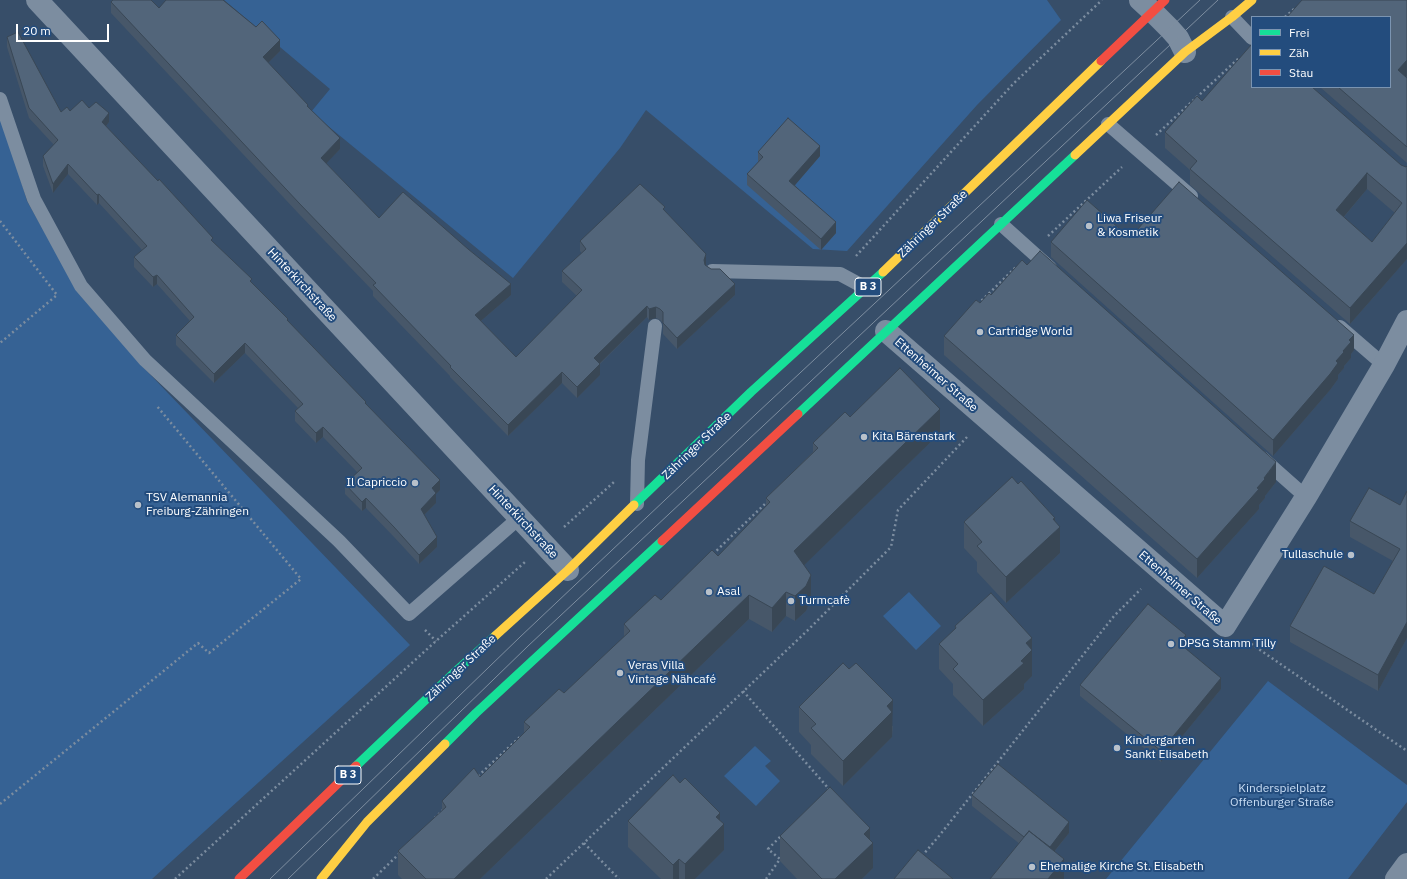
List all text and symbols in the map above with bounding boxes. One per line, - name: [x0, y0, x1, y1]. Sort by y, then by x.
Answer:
- scale bar: [18, 16, 111, 42]
- legend: [1251, 16, 1391, 88]
- text: 20 m: [23, 23, 51, 38]
- text: Frei: [1289, 25, 1309, 40]
- text: Zäh: [1289, 45, 1309, 60]
- text: Stau: [1289, 65, 1313, 80]
- street label: Zähringer Straße: [895, 187, 971, 261]
- place label: Liwa Friseur & Kosmetik: [1097, 212, 1162, 240]
- marker: Liwa Friseur & Kosmetik: [1084, 221, 1094, 231]
- street label: Hinterkirchstraße: [264, 245, 340, 325]
- road number: B 3: [855, 278, 881, 296]
- place label: Cartridge World: [988, 325, 1072, 339]
- marker: Cartridge World: [975, 327, 985, 337]
- street label: Ettenheimer Straße: [891, 335, 981, 415]
- street label: Zähringer Straße: [659, 409, 735, 483]
- place label: Kita Bärenstark: [872, 430, 955, 444]
- marker: Kita Bärenstark: [859, 432, 869, 442]
- place label: Il Capriccio: [346, 476, 407, 490]
- marker: Il Capriccio: [410, 478, 420, 488]
- street label: Hinterkirchstraße: [485, 482, 561, 562]
- place label: TSV Alemannia Freiburg-Zähringen: [146, 491, 249, 519]
- marker: TSV Alemannia Freiburg-Zähringen: [133, 500, 143, 510]
- street label: Ettenheimer Straße: [1135, 548, 1225, 628]
- place label: Tullaschule: [1282, 548, 1343, 562]
- marker: Tullaschule: [1346, 550, 1356, 560]
- place label: Asal: [717, 585, 740, 599]
- marker: Asal: [704, 587, 714, 597]
- place label: Turmcafè: [799, 594, 850, 608]
- marker: Turmcafè: [786, 596, 796, 606]
- street label: Zähringer Straße: [423, 632, 499, 704]
- place label: DPSG Stamm Tilly: [1179, 637, 1276, 651]
- marker: DPSG Stamm Tilly: [1166, 639, 1176, 649]
- place label: Veras Villa Vintage Nähcafé: [628, 659, 716, 687]
- marker: Veras Villa Vintage Nähcafé: [615, 668, 625, 678]
- place label: Kindergarten Sankt Elisabeth: [1125, 734, 1209, 762]
- marker: Kindergarten Sankt Elisabeth: [1112, 743, 1122, 753]
- road number: B 3: [335, 766, 361, 784]
- park label: Kinderspielplatz Offenburger Straße: [1230, 782, 1334, 810]
- place label: Ehemalige Kirche St. Elisabeth: [1040, 860, 1204, 874]
- marker: Ehemalige Kirche St. Elisabeth: [1027, 862, 1037, 872]

